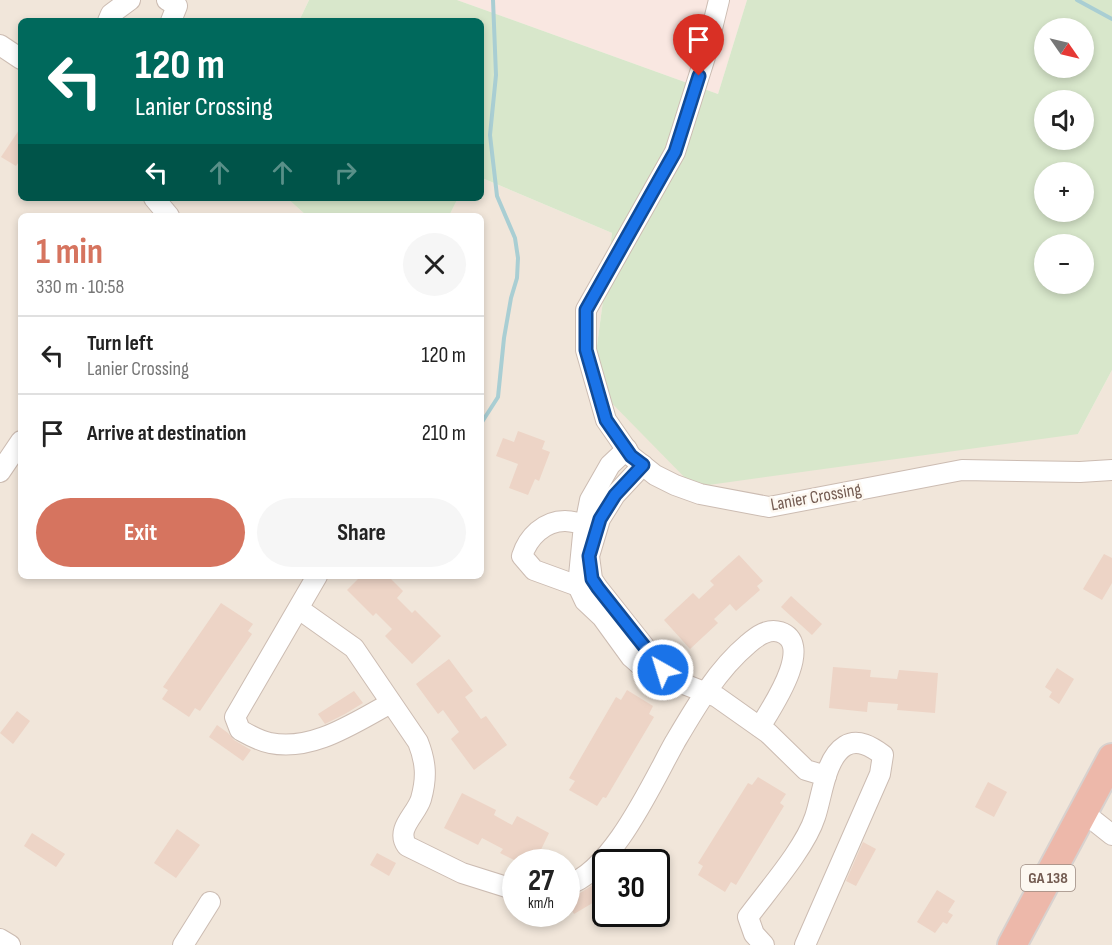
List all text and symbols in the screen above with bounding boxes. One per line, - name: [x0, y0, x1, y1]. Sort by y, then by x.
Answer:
- pin: [673, 14, 724, 76]
- north arrow: [1034, 18, 1094, 78]
- map controls: [1034, 18, 1094, 294]
- icon: arrive: [682, 23, 715, 56]
- text: 120 m: [135, 40, 225, 91]
- icon: left: [36, 42, 114, 120]
- button: sound: [1034, 90, 1094, 150]
- text: Lanier Crossing: [135, 91, 273, 123]
- icon: left: [140, 156, 173, 189]
- icon: ahead: [203, 156, 236, 189]
- icon: ahead: [266, 156, 299, 189]
- icon: right: [329, 156, 362, 189]
- button: +: [1034, 162, 1094, 222]
- text: 1 min: [36, 231, 103, 274]
- button: close: [403, 233, 466, 296]
- button: −: [1034, 234, 1094, 294]
- text: 330 m · 10:58: [36, 275, 124, 299]
- text: Turn left: [87, 330, 153, 357]
- icon: left: [36, 339, 69, 372]
- text: 120 m: [422, 342, 466, 369]
- text: Lanier Crossing: [87, 357, 189, 381]
- icon: arrive: [36, 417, 69, 450]
- text: Arrive at destination: [87, 420, 246, 447]
- text: 210 m: [422, 420, 466, 447]
- street label: Lanier Crossing: [769, 479, 863, 515]
- button: Exit: [36, 498, 245, 567]
- button: Share: [257, 498, 466, 567]
- position arrow: [631, 638, 695, 702]
- speed limit sign: 30: [592, 849, 670, 927]
- text: 27: [528, 863, 554, 899]
- road number: GA 138: [1021, 865, 1075, 891]
- text: km/h: [528, 894, 554, 913]

